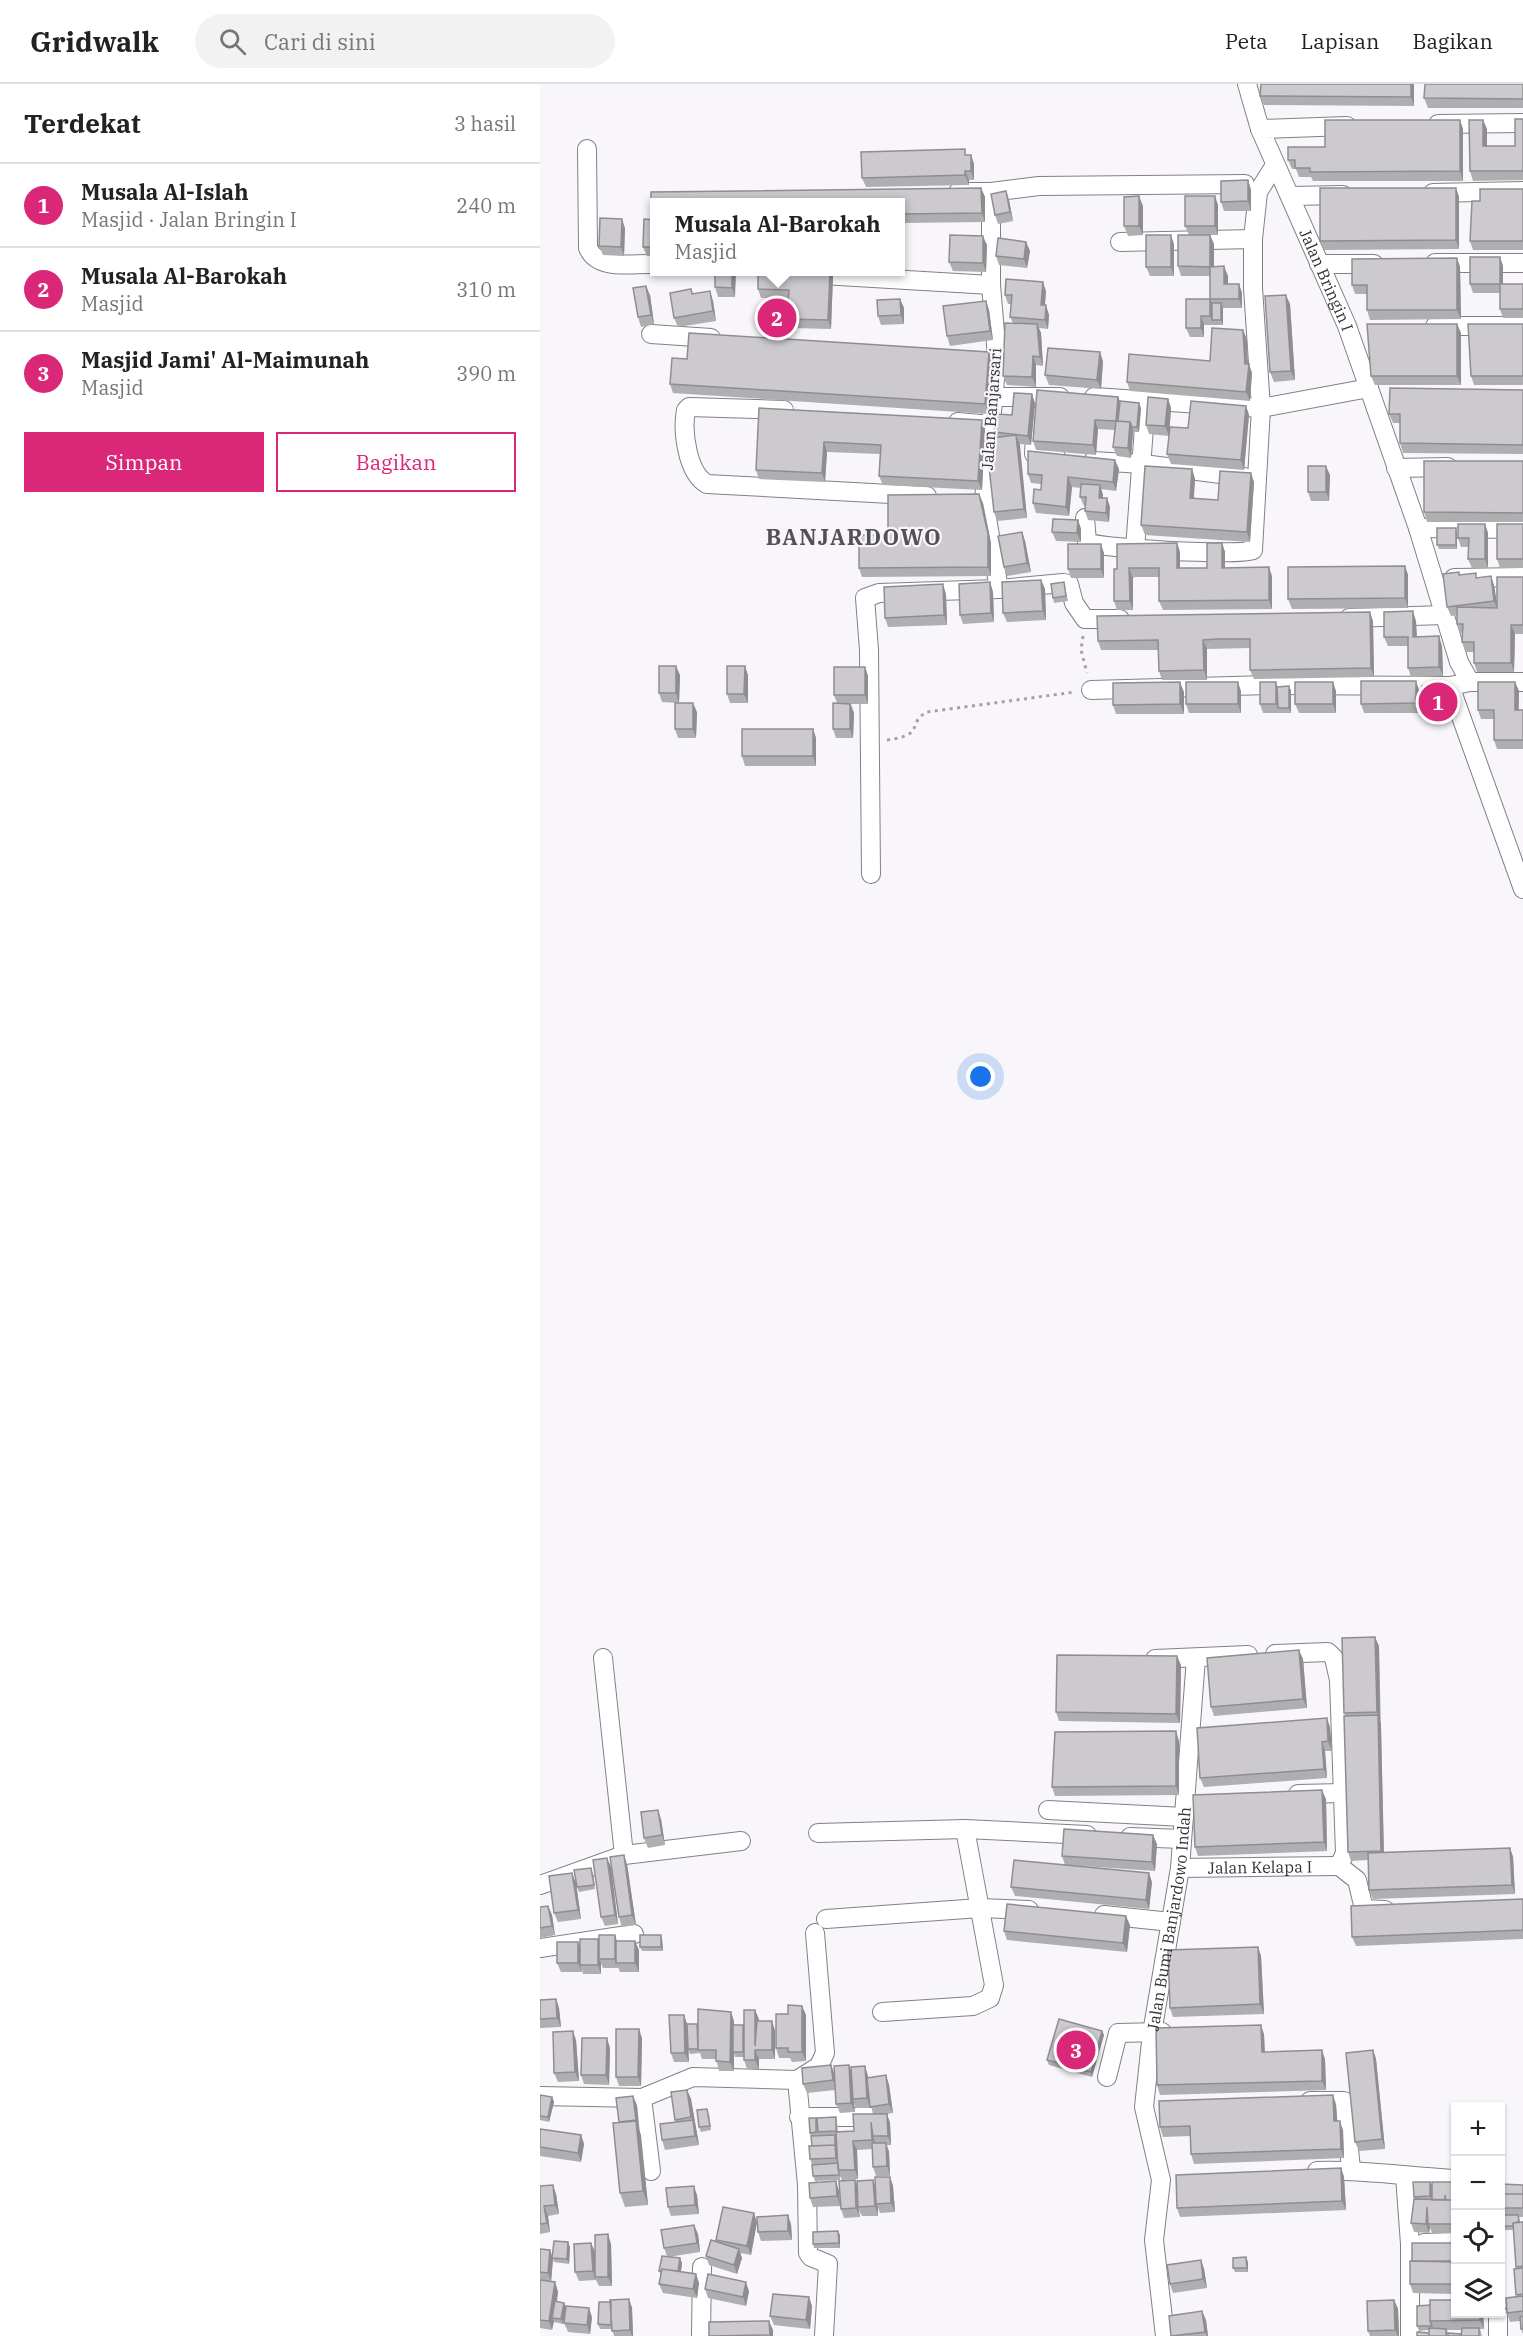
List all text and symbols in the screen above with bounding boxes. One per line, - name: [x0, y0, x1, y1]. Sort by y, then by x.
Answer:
- search box: [195, 14, 615, 68]
- text: Gridwalk: [30, 23, 159, 60]
- icon: search: [216, 25, 249, 58]
- text: Cari di sini: [264, 27, 376, 56]
- text: Peta: [1225, 27, 1268, 55]
- text: Lapisan: [1301, 27, 1379, 55]
- text: Bagikan: [1412, 27, 1493, 55]
- text: Terdekat: [24, 106, 141, 140]
- text: 3 hasil: [454, 110, 516, 137]
- text: Musala Al-Islah: [81, 177, 249, 206]
- text: 1: [38, 192, 50, 219]
- text: 240 m: [456, 192, 516, 219]
- popup: [650, 198, 905, 276]
- text: Masjid · Jalan Bringin I: [81, 206, 297, 233]
- text: Musala Al-Barokah: [674, 209, 881, 238]
- street label: Jalan Bringin I: [1295, 226, 1358, 334]
- text: Masjid: [674, 238, 737, 265]
- text: Musala Al-Barokah: [81, 261, 287, 290]
- text: 2: [38, 276, 50, 303]
- text: 310 m: [456, 276, 516, 303]
- text: Masjid: [81, 290, 144, 317]
- pin: 2: [758, 296, 796, 340]
- text: Masjid Jami' Al-Maimunah: [81, 345, 369, 374]
- street label: Jalan Banjarsari: [977, 347, 1005, 471]
- text: 3: [38, 360, 50, 387]
- text: 390 m: [456, 360, 516, 387]
- text: Masjid: [81, 374, 144, 401]
- button: Simpan: [24, 432, 264, 492]
- button: Bagikan: [276, 432, 516, 492]
- district label: BANJARDOWO: [766, 522, 942, 551]
- pin: 1: [1418, 680, 1458, 724]
- your location: [966, 1062, 995, 1091]
- street label: Jalan Bumi Banjardowo Indah: [1143, 1806, 1195, 2032]
- street label: Jalan Kelapa I: [1208, 1856, 1312, 1878]
- pin: 3: [1056, 2028, 1096, 2072]
- map controls: [1451, 2102, 1505, 2318]
- button: +: [1451, 2102, 1505, 2156]
- button: −: [1451, 2156, 1505, 2210]
- button: locate: [1451, 2210, 1505, 2264]
- button: layers: [1451, 2264, 1505, 2318]

